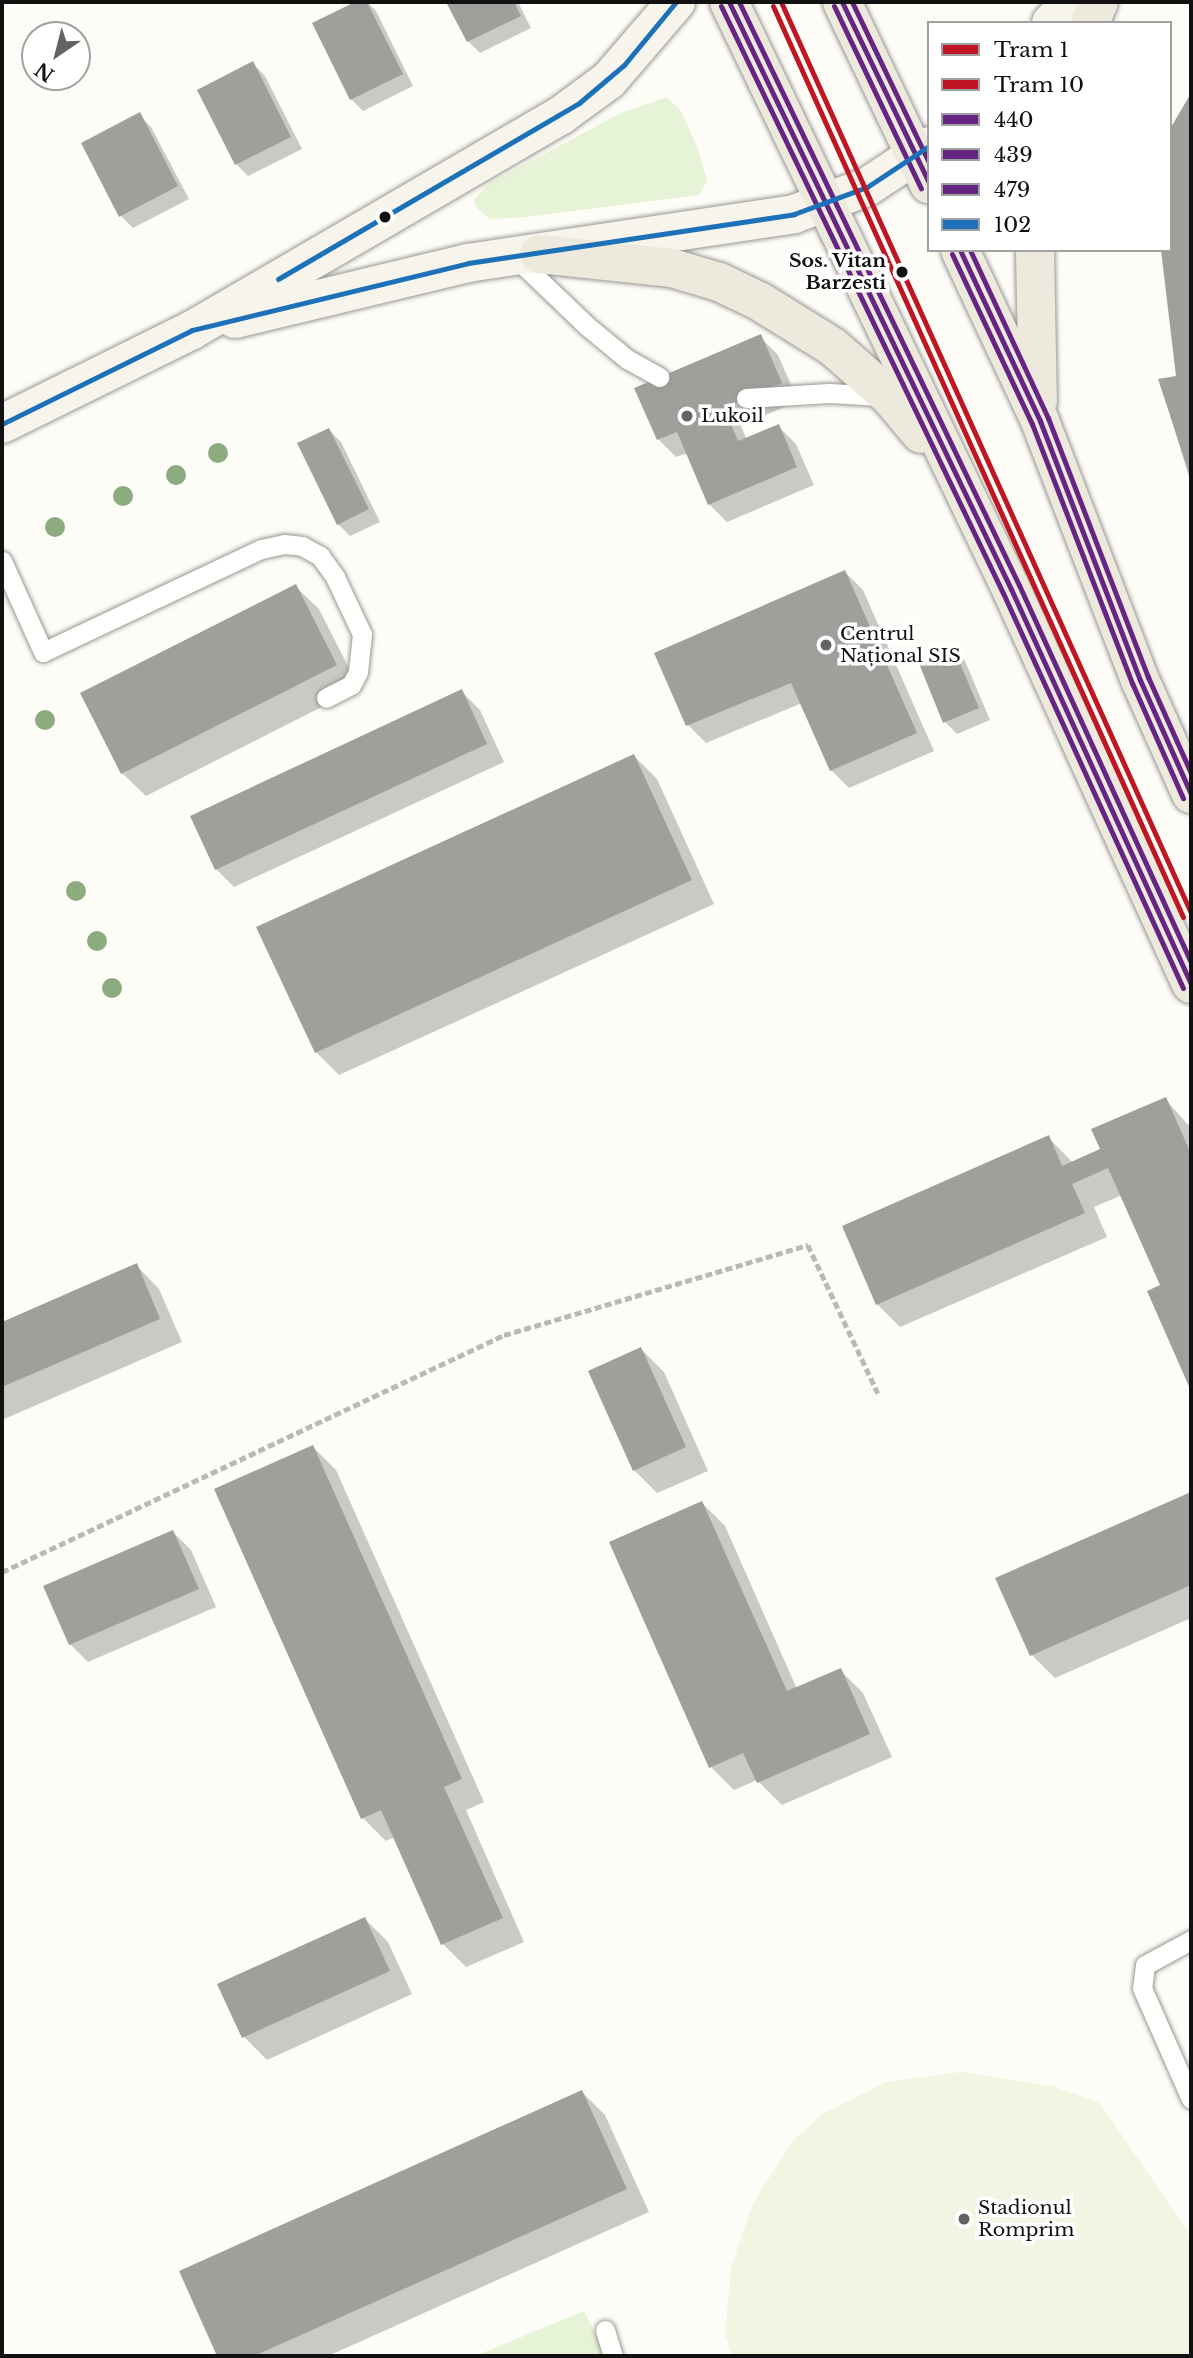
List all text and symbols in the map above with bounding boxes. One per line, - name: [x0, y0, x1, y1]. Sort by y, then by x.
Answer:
- north arrow: [21, 21, 91, 91]
- legend: [927, 21, 1172, 252]
- text: Tram 1: [994, 37, 1069, 63]
- text: N: [31, 57, 59, 87]
- text: Tram 10: [994, 72, 1084, 98]
- text: 440: [994, 107, 1034, 133]
- text: 439: [994, 142, 1033, 168]
- text: 479: [994, 177, 1030, 203]
- unlabelled marker: [378, 210, 392, 224]
- text: 102: [994, 212, 1031, 238]
- place label: Sos. Vitan Barzesti: [788, 250, 886, 294]
- marker: Sos. Vitan Barzesti: [892, 262, 912, 282]
- place label: Lukoil: [701, 405, 764, 427]
- marker: Lukoil: [679, 408, 695, 424]
- place label: Centrul Național SIS: [840, 623, 961, 667]
- marker: Centrul Național SIS: [818, 637, 834, 653]
- place label: Stadionul Romprim: [978, 2197, 1074, 2241]
- marker: Stadionul Romprim: [956, 2211, 972, 2227]

